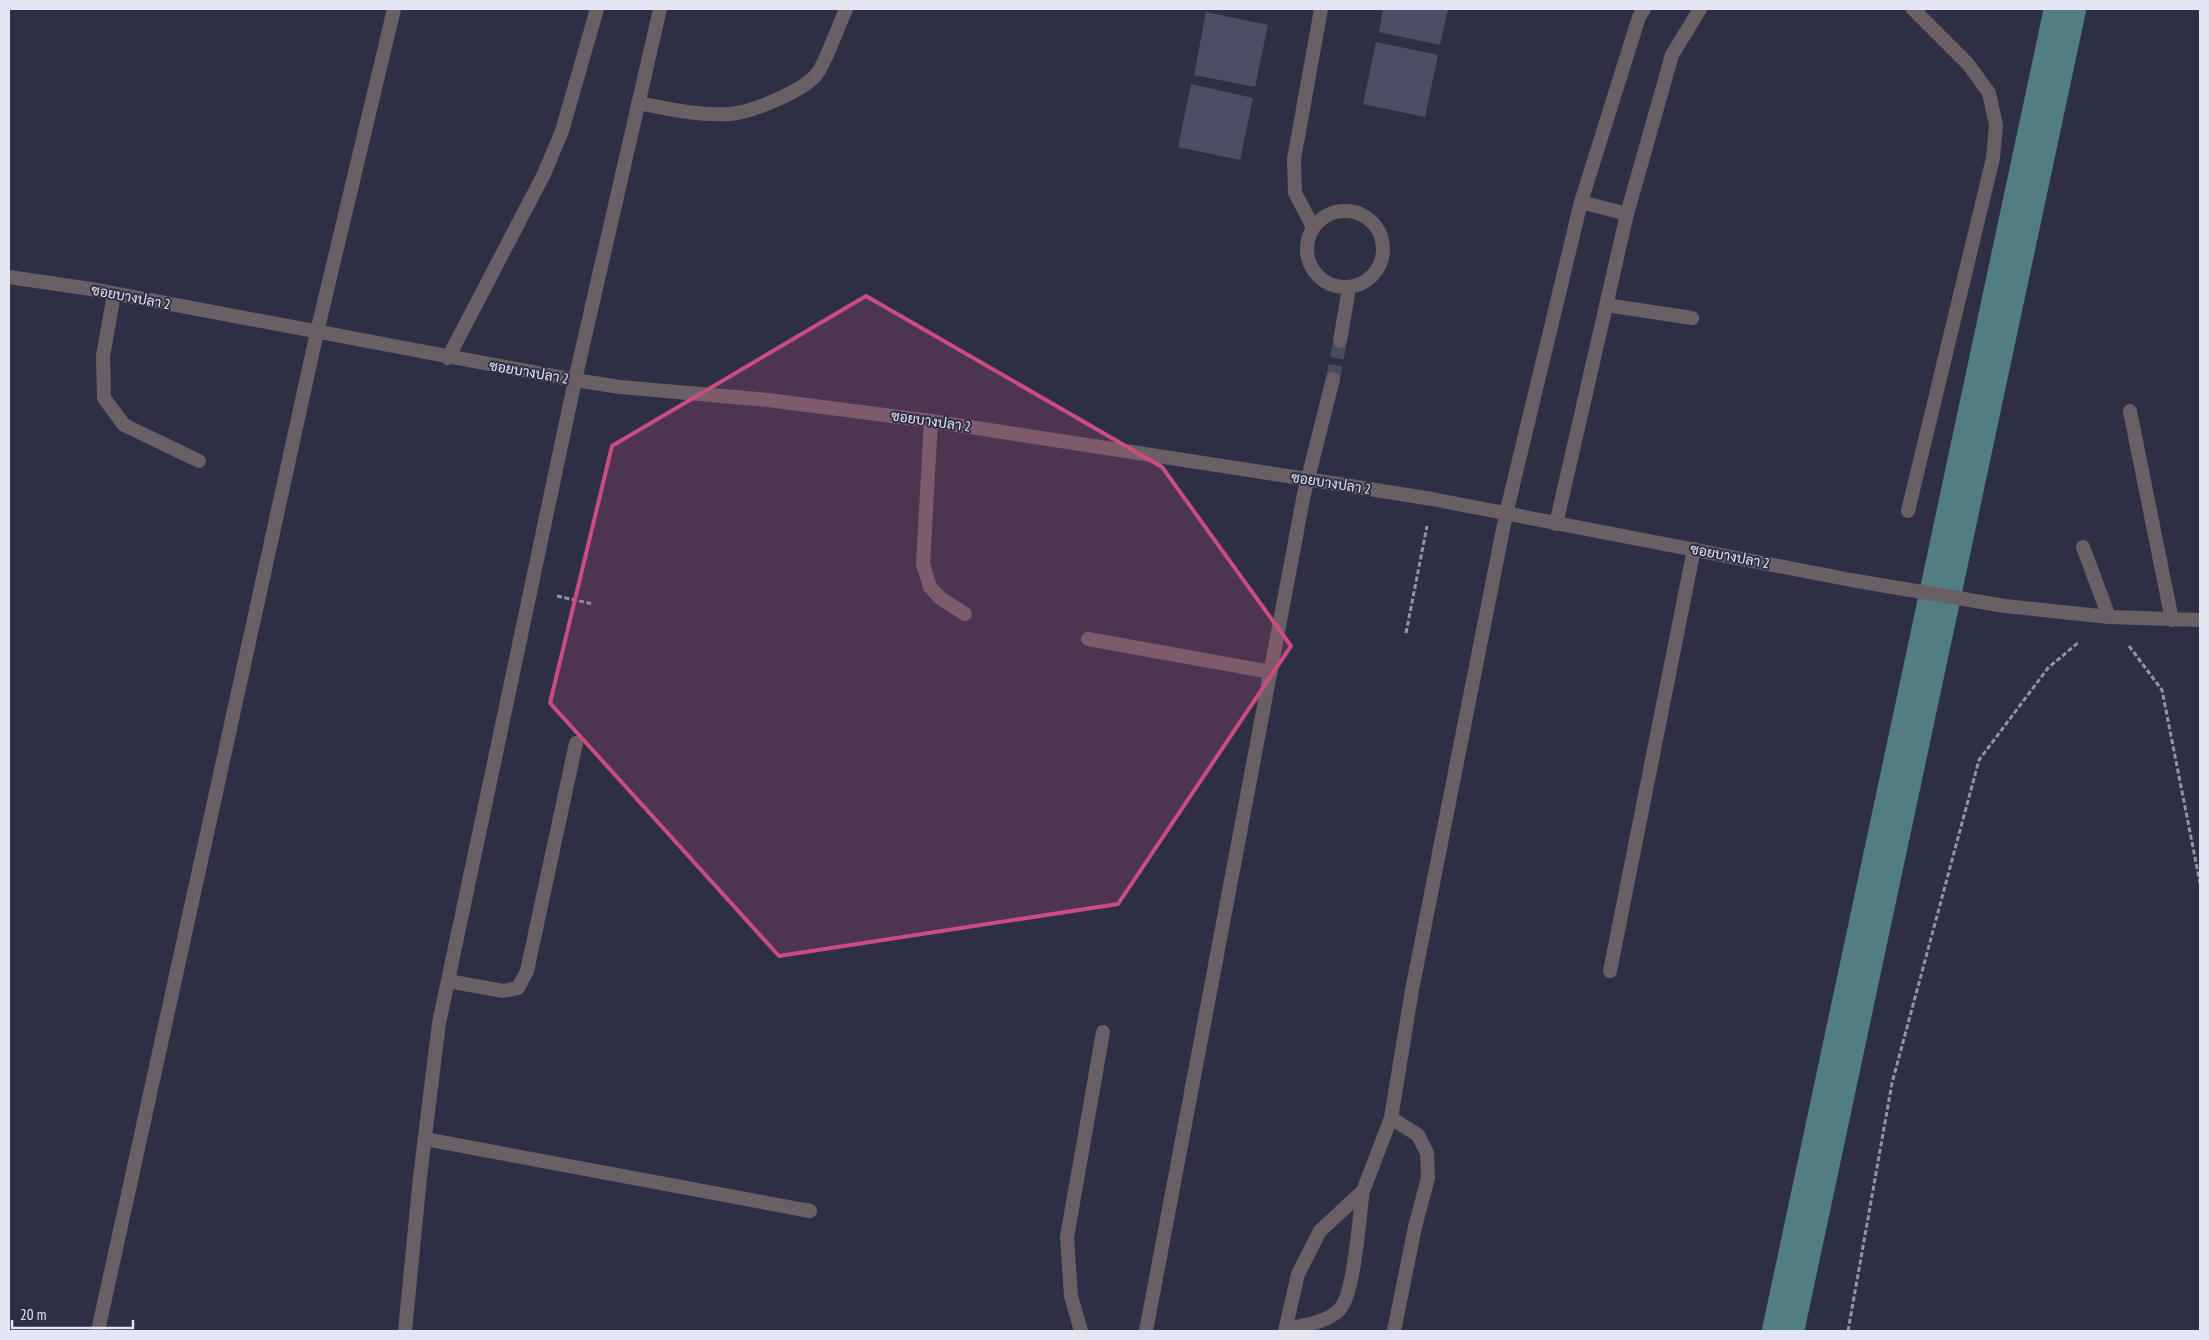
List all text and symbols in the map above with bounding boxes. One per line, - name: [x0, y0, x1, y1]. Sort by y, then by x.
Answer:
- street label: ซอยบางปลา 2: [90, 280, 172, 314]
- street label: ซอยบางปลา 2: [488, 356, 570, 388]
- street label: ซอยบางปลา 2: [890, 406, 972, 436]
- street label: ซอยบางปลา 2: [1290, 468, 1372, 498]
- street label: ซอยบางปลา 2: [1689, 539, 1771, 573]
- scale bar: [12, 1298, 134, 1330]
- text: 20 m: [20, 1305, 46, 1324]

